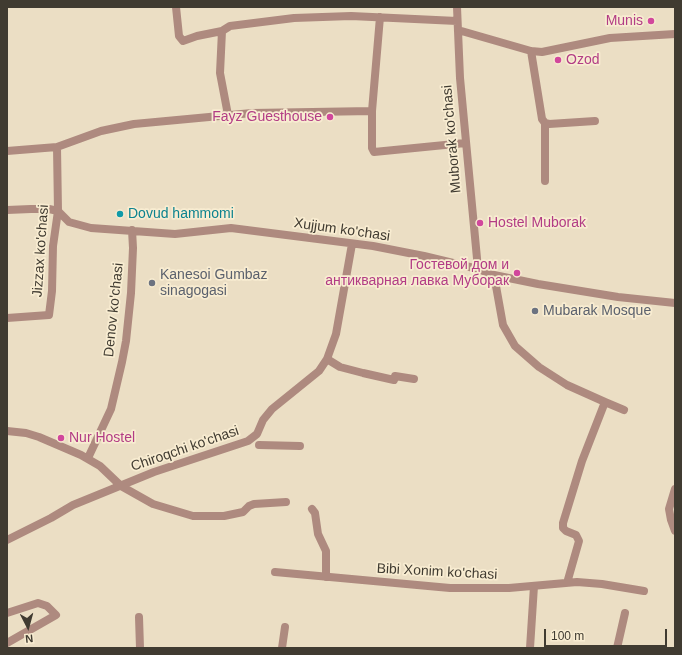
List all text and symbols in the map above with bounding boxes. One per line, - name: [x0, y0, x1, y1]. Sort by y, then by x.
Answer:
- place label: Munis: [606, 13, 643, 29]
- marker: Munis: [646, 16, 656, 26]
- place label: Ozod: [566, 52, 599, 68]
- marker: Ozod: [553, 55, 563, 65]
- street label: Muborak ko'chasi: [439, 84, 465, 194]
- place label: Fayz Guesthouse: [212, 109, 322, 125]
- marker: Fayz Guesthouse: [325, 112, 335, 122]
- street label: Jizzax ko'chasi: [29, 204, 53, 298]
- place label: Dovud hammomi: [128, 206, 234, 222]
- marker: Dovud hammomi: [115, 209, 125, 219]
- street label: Xujjum ko'chasi: [293, 215, 391, 245]
- place label: Hostel Muborak: [488, 215, 586, 231]
- marker: Hostel Muborak: [475, 218, 485, 228]
- place label: Гостевой дом и антикварная лавка Муборак: [325, 257, 509, 290]
- street label: Denov ko'chasi: [101, 262, 127, 358]
- place label: Kanesoi Gumbaz sinagogasi: [160, 267, 267, 300]
- marker: Гостевой дом и антикварная лавка Муборак: [512, 268, 522, 278]
- marker: Kanesoi Gumbaz sinagogasi: [147, 278, 157, 288]
- place label: Mubarak Mosque: [543, 303, 651, 319]
- marker: Mubarak Mosque: [530, 306, 540, 316]
- street label: Chiroqchi ko'chasi: [129, 423, 241, 475]
- place label: Nur Hostel: [69, 430, 135, 446]
- marker: Nur Hostel: [56, 433, 66, 443]
- street label: Bibi Xonim ko'chasi: [376, 560, 498, 584]
- north arrow: [8, 607, 48, 647]
- scale bar: [546, 621, 669, 647]
- text: 100 m: [551, 629, 584, 643]
- text: N: [25, 633, 34, 645]

